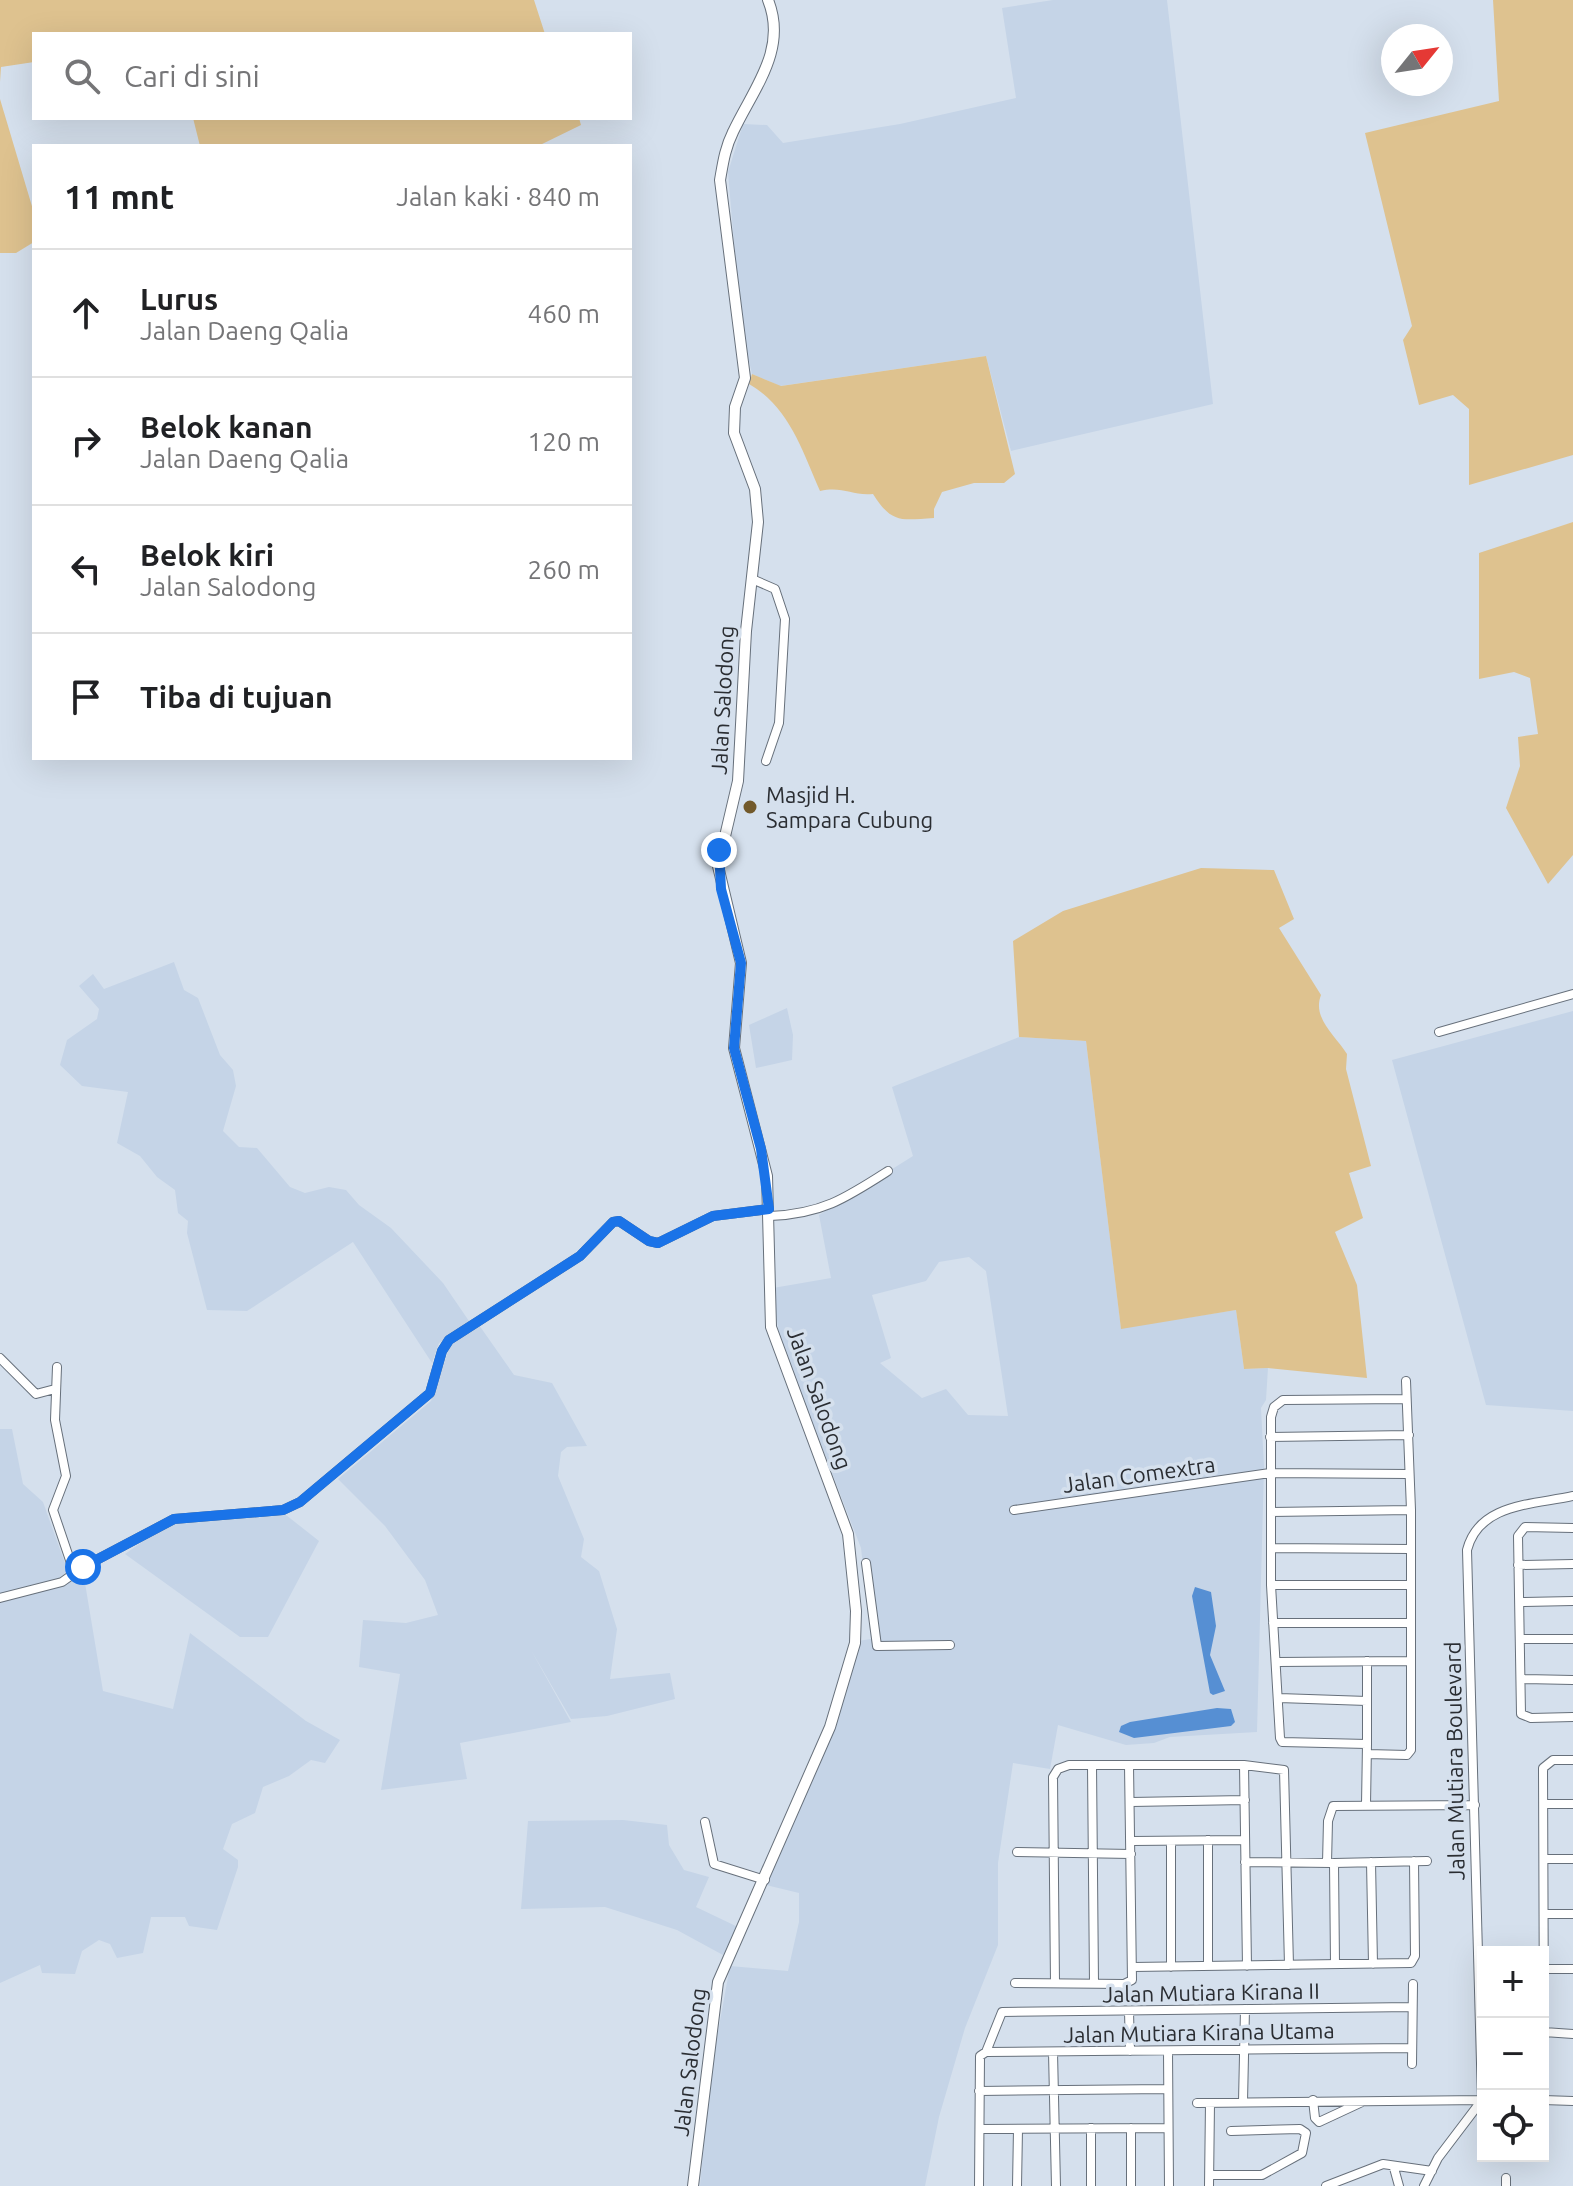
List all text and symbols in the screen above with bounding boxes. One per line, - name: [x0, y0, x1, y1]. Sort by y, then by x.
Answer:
- north arrow: [1381, 24, 1453, 96]
- search box: [32, 32, 632, 120]
- icon: search: [60, 54, 104, 98]
- text: Cari di sini: [124, 59, 260, 93]
- text: 11 mnt: [64, 177, 174, 215]
- text: Jalan kaki · 840 m: [396, 182, 600, 211]
- text: Lurus: [140, 282, 218, 316]
- icon: ahead: [64, 291, 108, 335]
- text: 460 m: [528, 299, 600, 328]
- text: Jalan Daeng Qalia: [140, 316, 349, 345]
- text: Belok kanan: [140, 410, 313, 444]
- icon: right: [64, 419, 108, 463]
- text: 120 m: [528, 427, 600, 456]
- text: Jalan Daeng Qalia: [140, 444, 349, 473]
- text: Belok kiri: [140, 538, 274, 572]
- icon: left: [64, 547, 108, 591]
- text: 260 m: [528, 555, 600, 584]
- text: Jalan Salodong: [140, 572, 316, 601]
- street label: Jalan Salodong: [706, 625, 738, 775]
- icon: arrive: [64, 675, 108, 719]
- text: Tiba di tujuan: [140, 680, 333, 714]
- place label: Masjid H. Sampara Cubung: [766, 782, 933, 832]
- marker: Masjid H. Sampara Cubung: [741, 798, 759, 816]
- route end: [701, 832, 737, 868]
- street label: Jalan Salodong: [783, 1324, 857, 1472]
- street label: Jalan Comextra: [1061, 1451, 1217, 1497]
- route start: [65, 1549, 101, 1585]
- street label: Jalan Mutiara Boulevard: [1439, 1641, 1469, 1881]
- map controls: [1477, 1946, 1549, 2162]
- button: +: [1477, 1946, 1549, 2018]
- street label: Jalan Mutiara Kirana II: [1102, 1978, 1320, 2006]
- street label: Jalan Salodong: [667, 1986, 711, 2138]
- street label: Jalan Mutiara Kirana Utama: [1063, 2017, 1335, 2047]
- button: −: [1477, 2018, 1549, 2090]
- button: locate: [1477, 2090, 1549, 2162]

